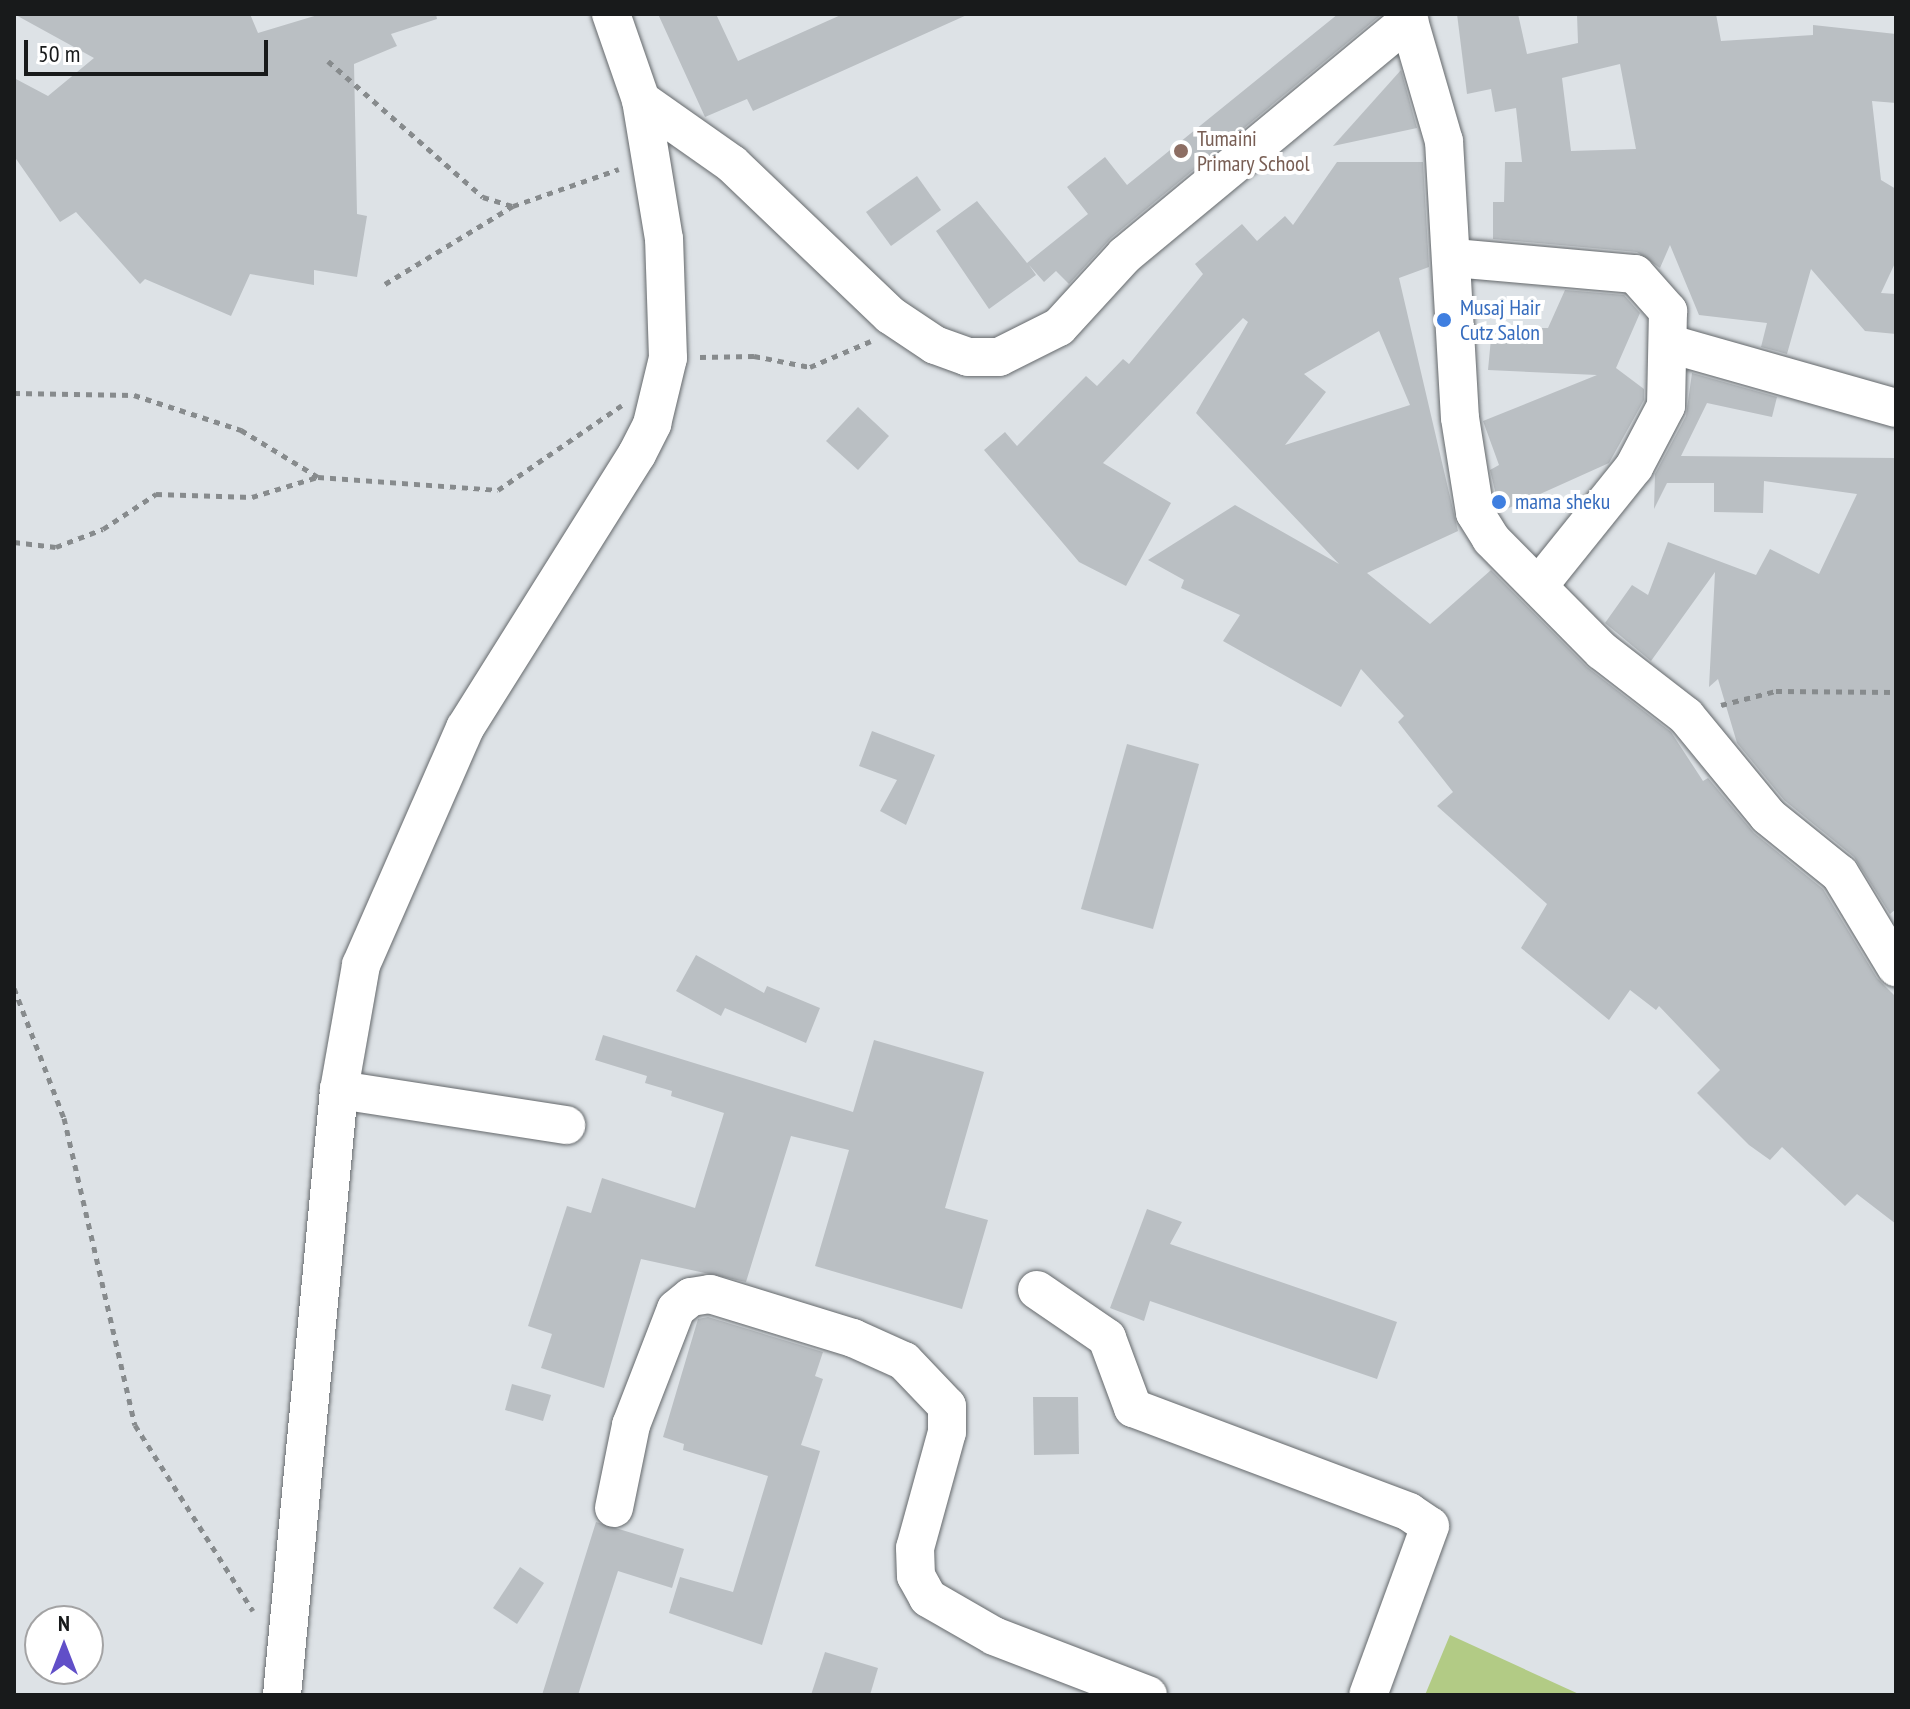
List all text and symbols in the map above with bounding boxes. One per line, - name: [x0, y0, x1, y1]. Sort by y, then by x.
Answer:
- scale bar: [28, 24, 272, 74]
- text: 50 m: [38, 38, 80, 69]
- place label: Tumaini Primary School: [1197, 125, 1310, 176]
- marker: Tumaini Primary School: [1172, 142, 1190, 160]
- place label: Musaj Hair Cutz Salon: [1460, 294, 1541, 346]
- marker: Musaj Hair Cutz Salon: [1435, 311, 1453, 329]
- place label: mama sheku: [1515, 489, 1610, 515]
- marker: mama sheku: [1490, 493, 1508, 511]
- north arrow: [24, 1605, 104, 1685]
- text: N: [58, 1609, 70, 1637]

